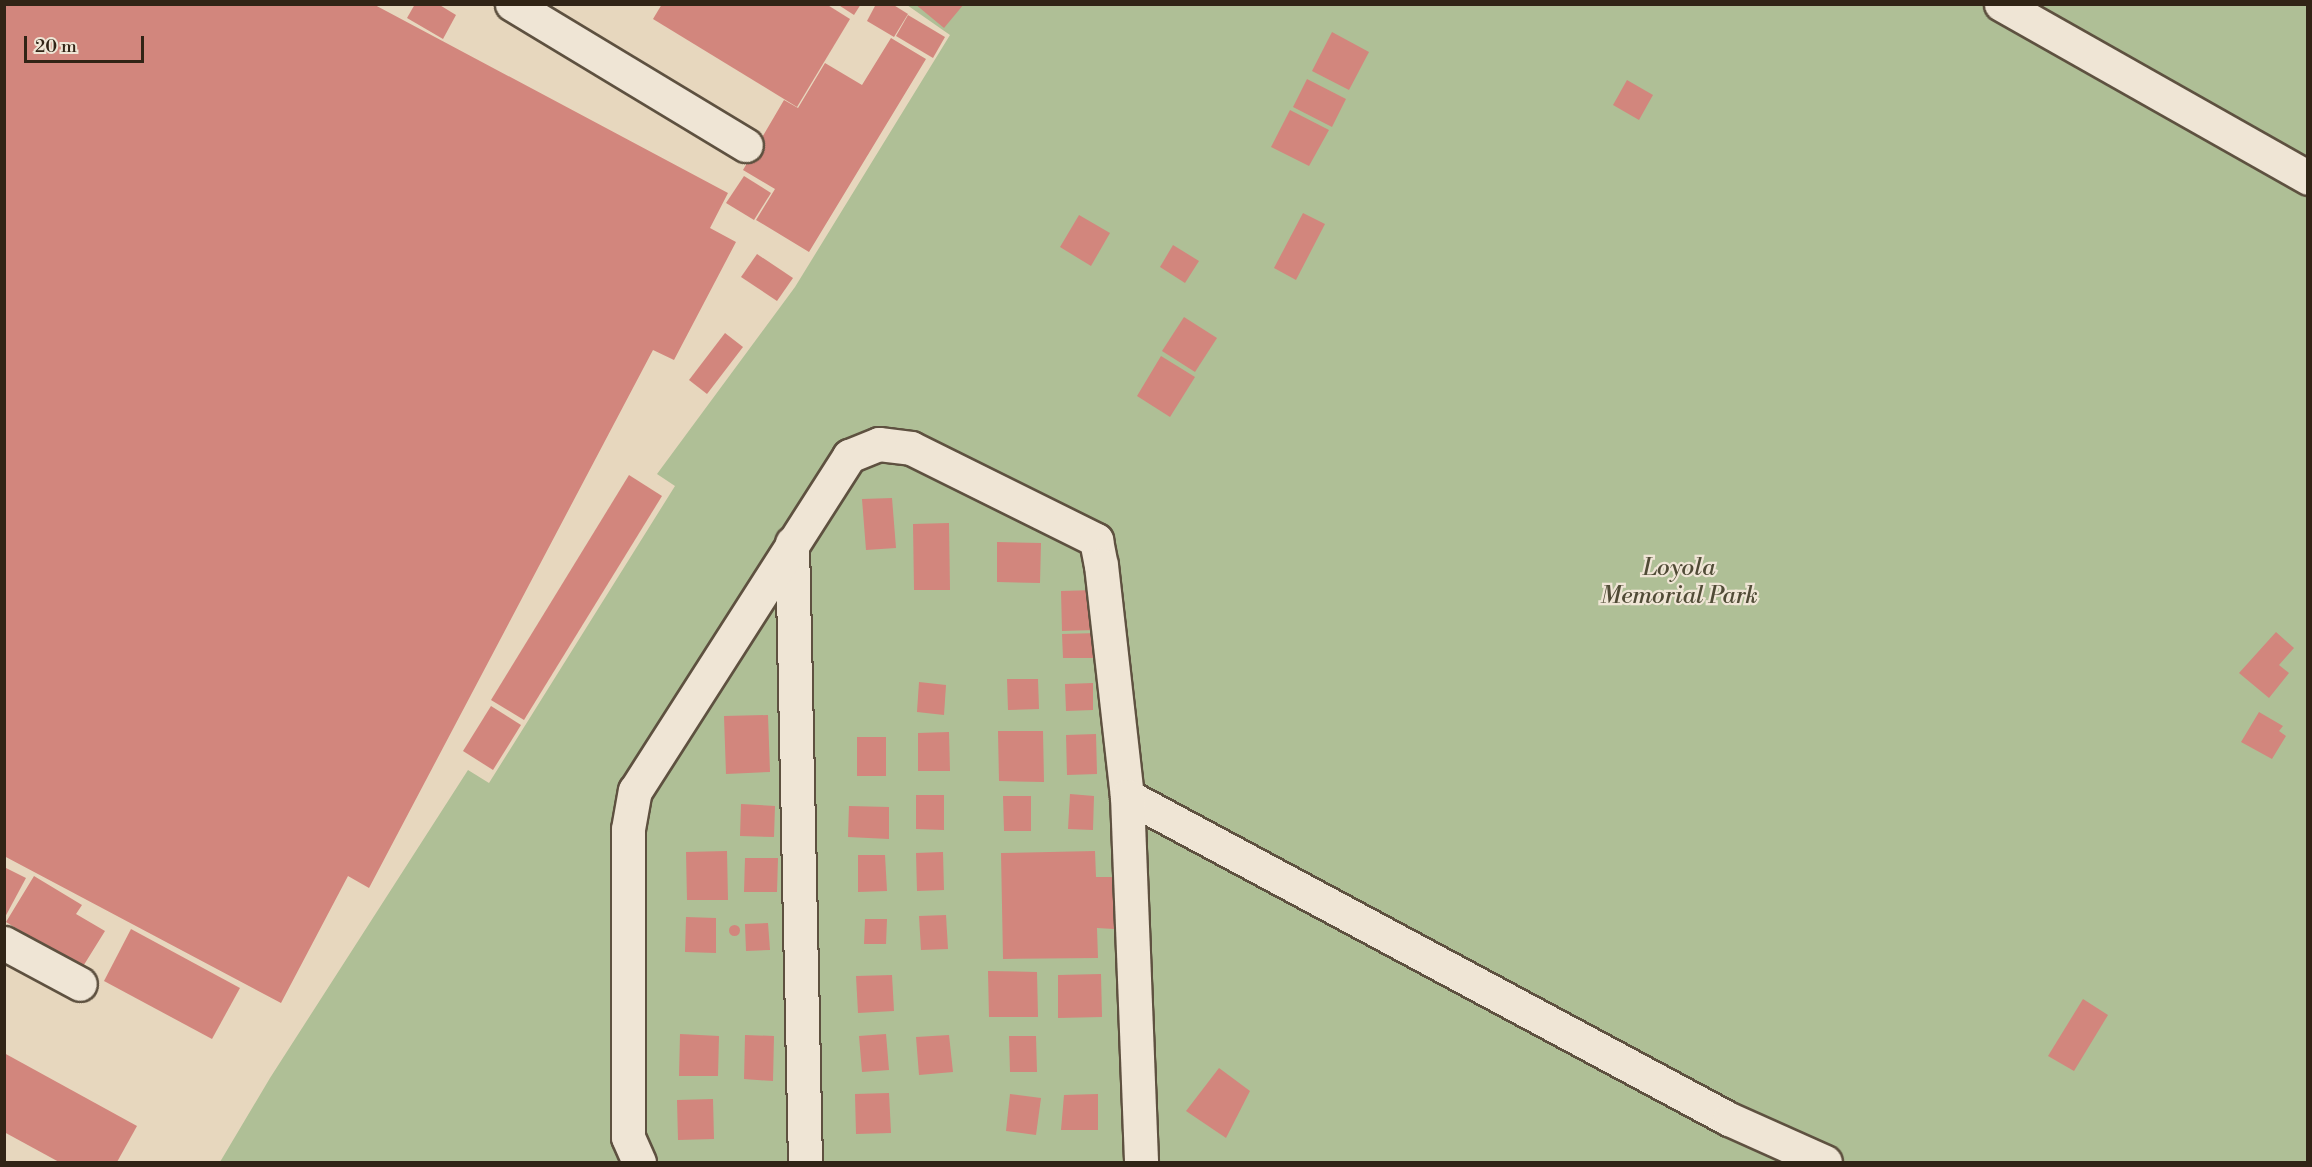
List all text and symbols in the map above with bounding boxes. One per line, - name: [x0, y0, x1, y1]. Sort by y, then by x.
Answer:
- scale bar: [27, 24, 147, 62]
- text: 20 m: [35, 35, 77, 58]
- park label: Loyola Memorial Park: [1600, 555, 1758, 611]

